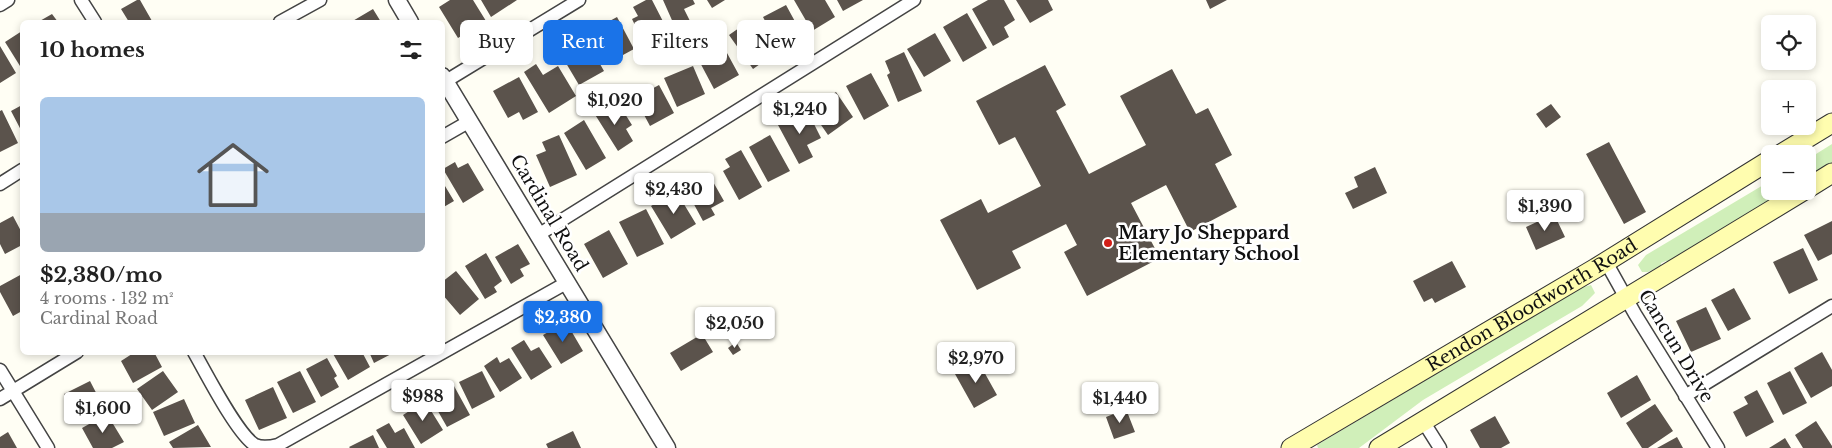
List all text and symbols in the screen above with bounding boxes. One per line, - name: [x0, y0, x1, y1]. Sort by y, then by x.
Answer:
- map controls: [1761, 15, 1816, 200]
- button: locate: [1761, 15, 1816, 70]
- chip: Buy: [460, 20, 533, 65]
- chip: Rent: [543, 20, 623, 65]
- chip: Filters: [633, 20, 727, 65]
- chip: New: [737, 20, 814, 65]
- icon: filters: [397, 36, 425, 64]
- text: 10 homes: [40, 37, 145, 63]
- button: +: [1761, 80, 1816, 135]
- pin: $1,020: [574, 84, 656, 126]
- text: $1,020: [587, 90, 643, 110]
- pin: $1,240: [759, 92, 841, 135]
- text: $1,240: [773, 99, 827, 119]
- icon: home: [188, 130, 278, 220]
- button: −: [1761, 145, 1816, 200]
- street label: Cardinal Road: [505, 151, 593, 275]
- pin: $2,430: [633, 172, 715, 215]
- text: $2,430: [645, 179, 703, 199]
- pin: $1,390: [1504, 190, 1586, 232]
- text: $1,390: [1518, 196, 1572, 216]
- place label: Mary Jo Sheppard Elementary School: [1118, 222, 1300, 265]
- street label: Rendon Bloodworth Road: [1423, 234, 1641, 376]
- marker: Mary Jo Sheppard Elementary School: [1102, 237, 1114, 249]
- text: $2,380/mo: [40, 262, 162, 288]
- street label: Cancun Drive: [1634, 286, 1718, 406]
- text: 4 rooms · 132 m²: [40, 288, 174, 308]
- pin: $2,380: [522, 300, 604, 343]
- pin: $2,050: [694, 306, 776, 349]
- text: $2,380: [534, 307, 592, 327]
- text: Cardinal Road: [40, 308, 158, 328]
- text: $2,050: [706, 313, 764, 333]
- pin: $2,970: [935, 342, 1017, 384]
- text: $2,970: [948, 348, 1004, 368]
- pin: $988: [393, 380, 453, 422]
- pin: $1,440: [1079, 382, 1161, 424]
- text: $988: [402, 386, 444, 406]
- text: $1,440: [1093, 388, 1147, 408]
- pin: $1,600: [62, 392, 144, 434]
- text: $1,600: [75, 398, 131, 418]

